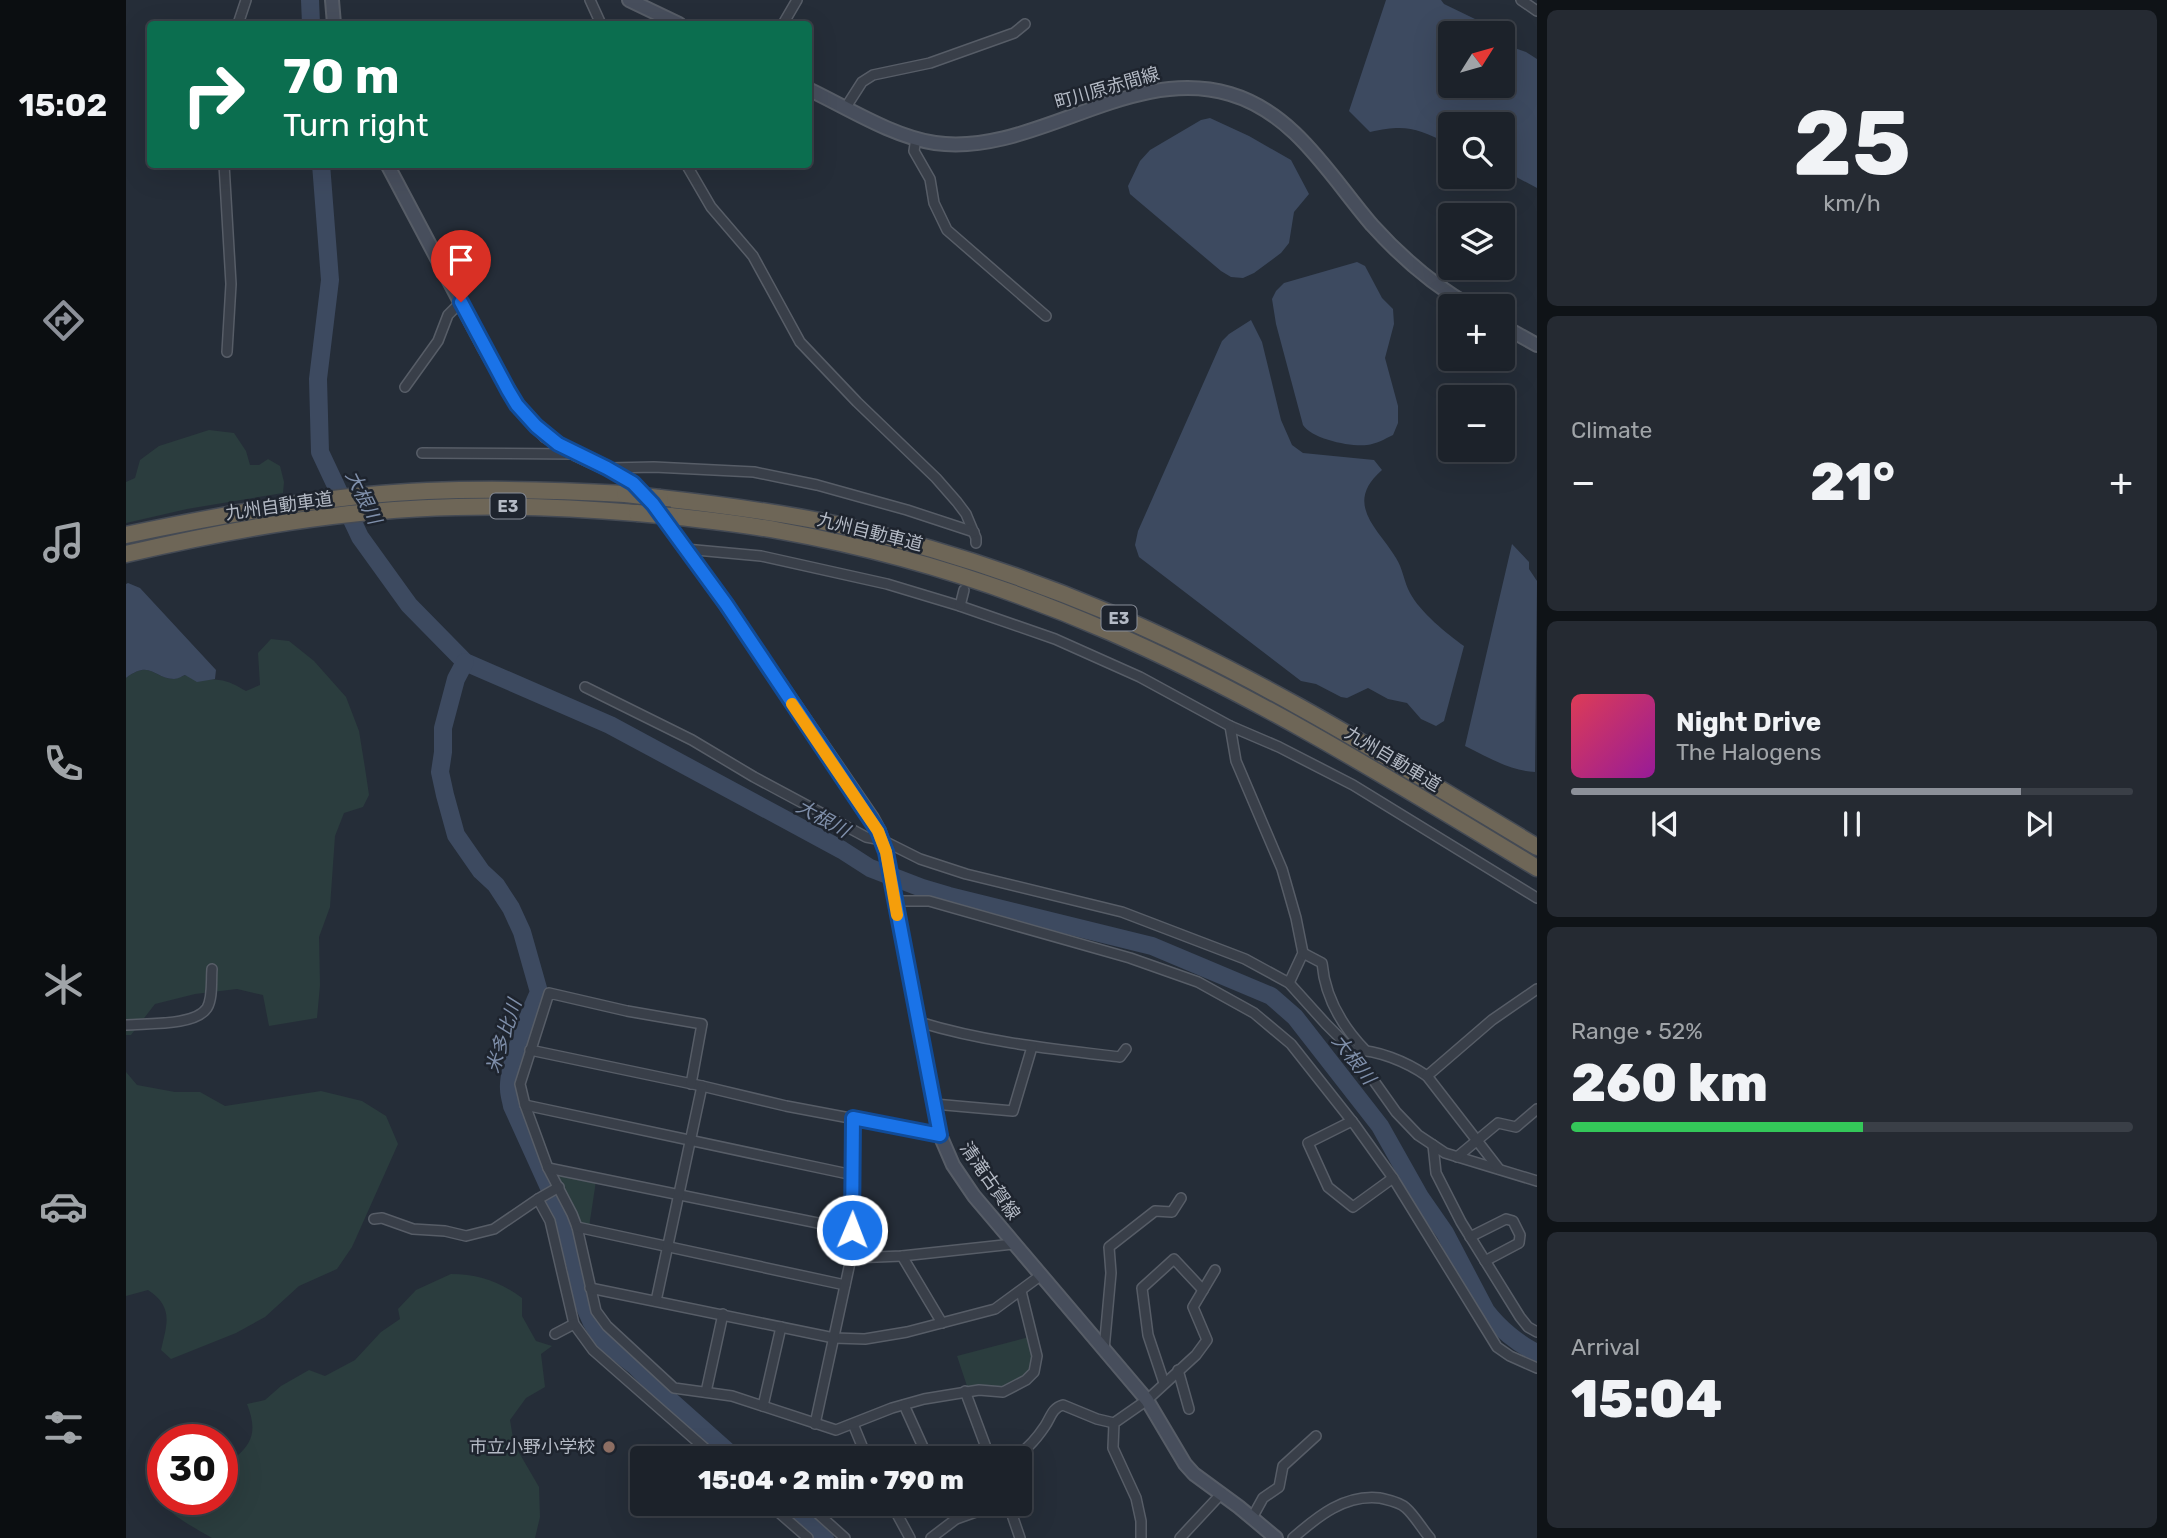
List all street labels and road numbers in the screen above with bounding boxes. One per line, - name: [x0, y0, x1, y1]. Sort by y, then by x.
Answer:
- street label: 町川原赤間線: [1052, 63, 1162, 113]
- street label: 九州自動車道: [224, 488, 334, 524]
- road number: E3: [490, 494, 526, 519]
- street label: 九州自動車道: [815, 508, 925, 556]
- road number: E3: [1102, 606, 1136, 631]
- street label: 九州自動車道: [1341, 722, 1445, 796]
- street label: 清滝古賀線: [955, 1138, 1025, 1224]

